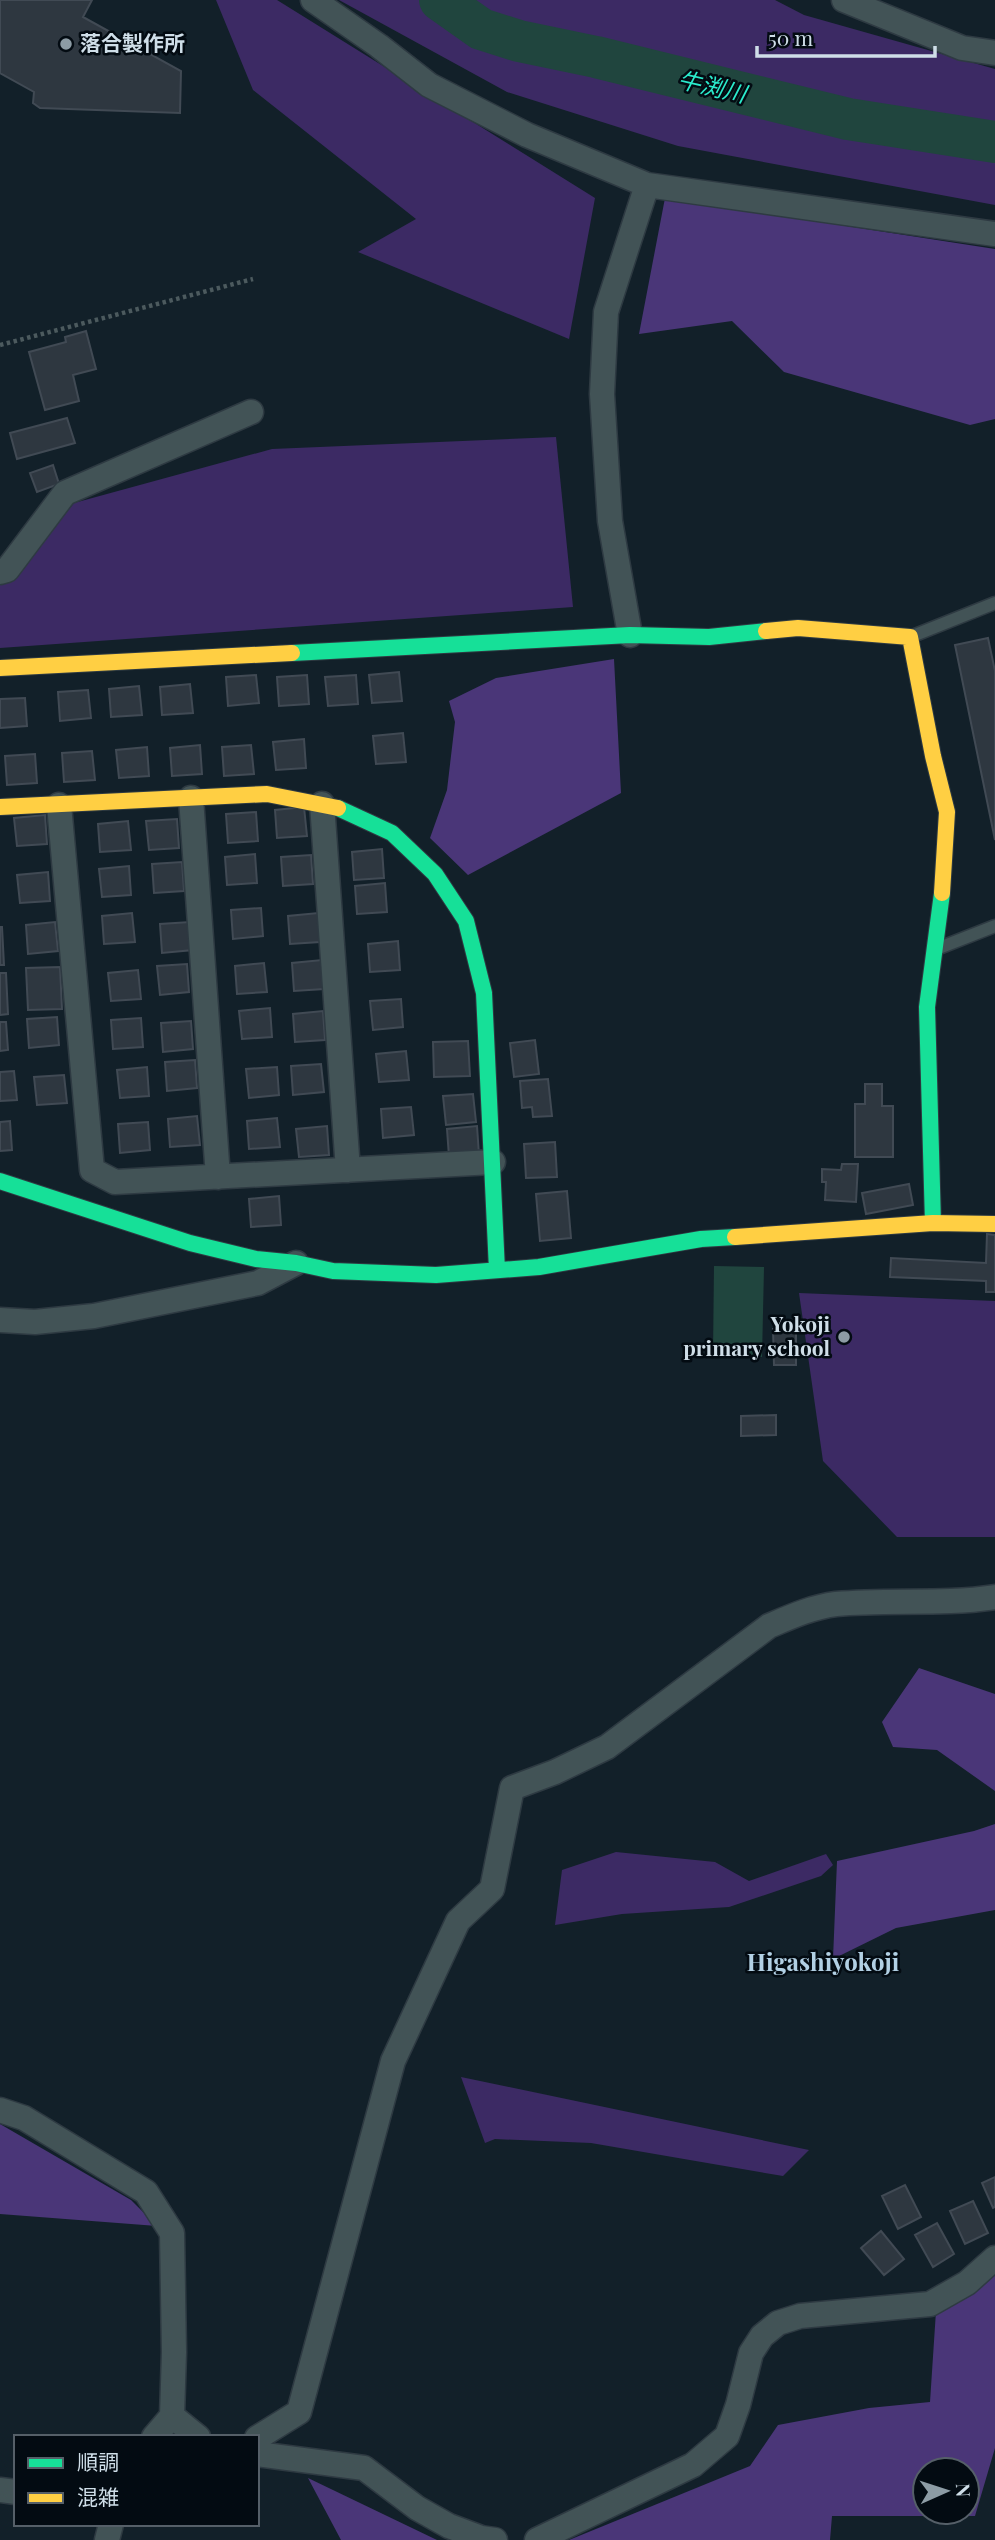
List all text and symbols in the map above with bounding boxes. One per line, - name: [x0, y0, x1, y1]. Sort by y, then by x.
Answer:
- scale bar: [757, 14, 936, 58]
- text: 50 m: [768, 23, 814, 51]
- place label: 落合製作所: [80, 28, 185, 56]
- marker: 落合製作所: [58, 36, 74, 52]
- water label: 牛渕川: [675, 63, 752, 109]
- place label: Yokoji primary school: [683, 1309, 830, 1361]
- marker: Yokoji primary school: [836, 1329, 852, 1345]
- district label: Higashiyokoji: [747, 1945, 900, 1977]
- legend: [14, 2435, 259, 2526]
- text: 順調: [77, 2447, 119, 2475]
- north arrow: [911, 2456, 981, 2526]
- text: 混雑: [77, 2482, 119, 2510]
- text: N: [951, 2483, 977, 2498]

